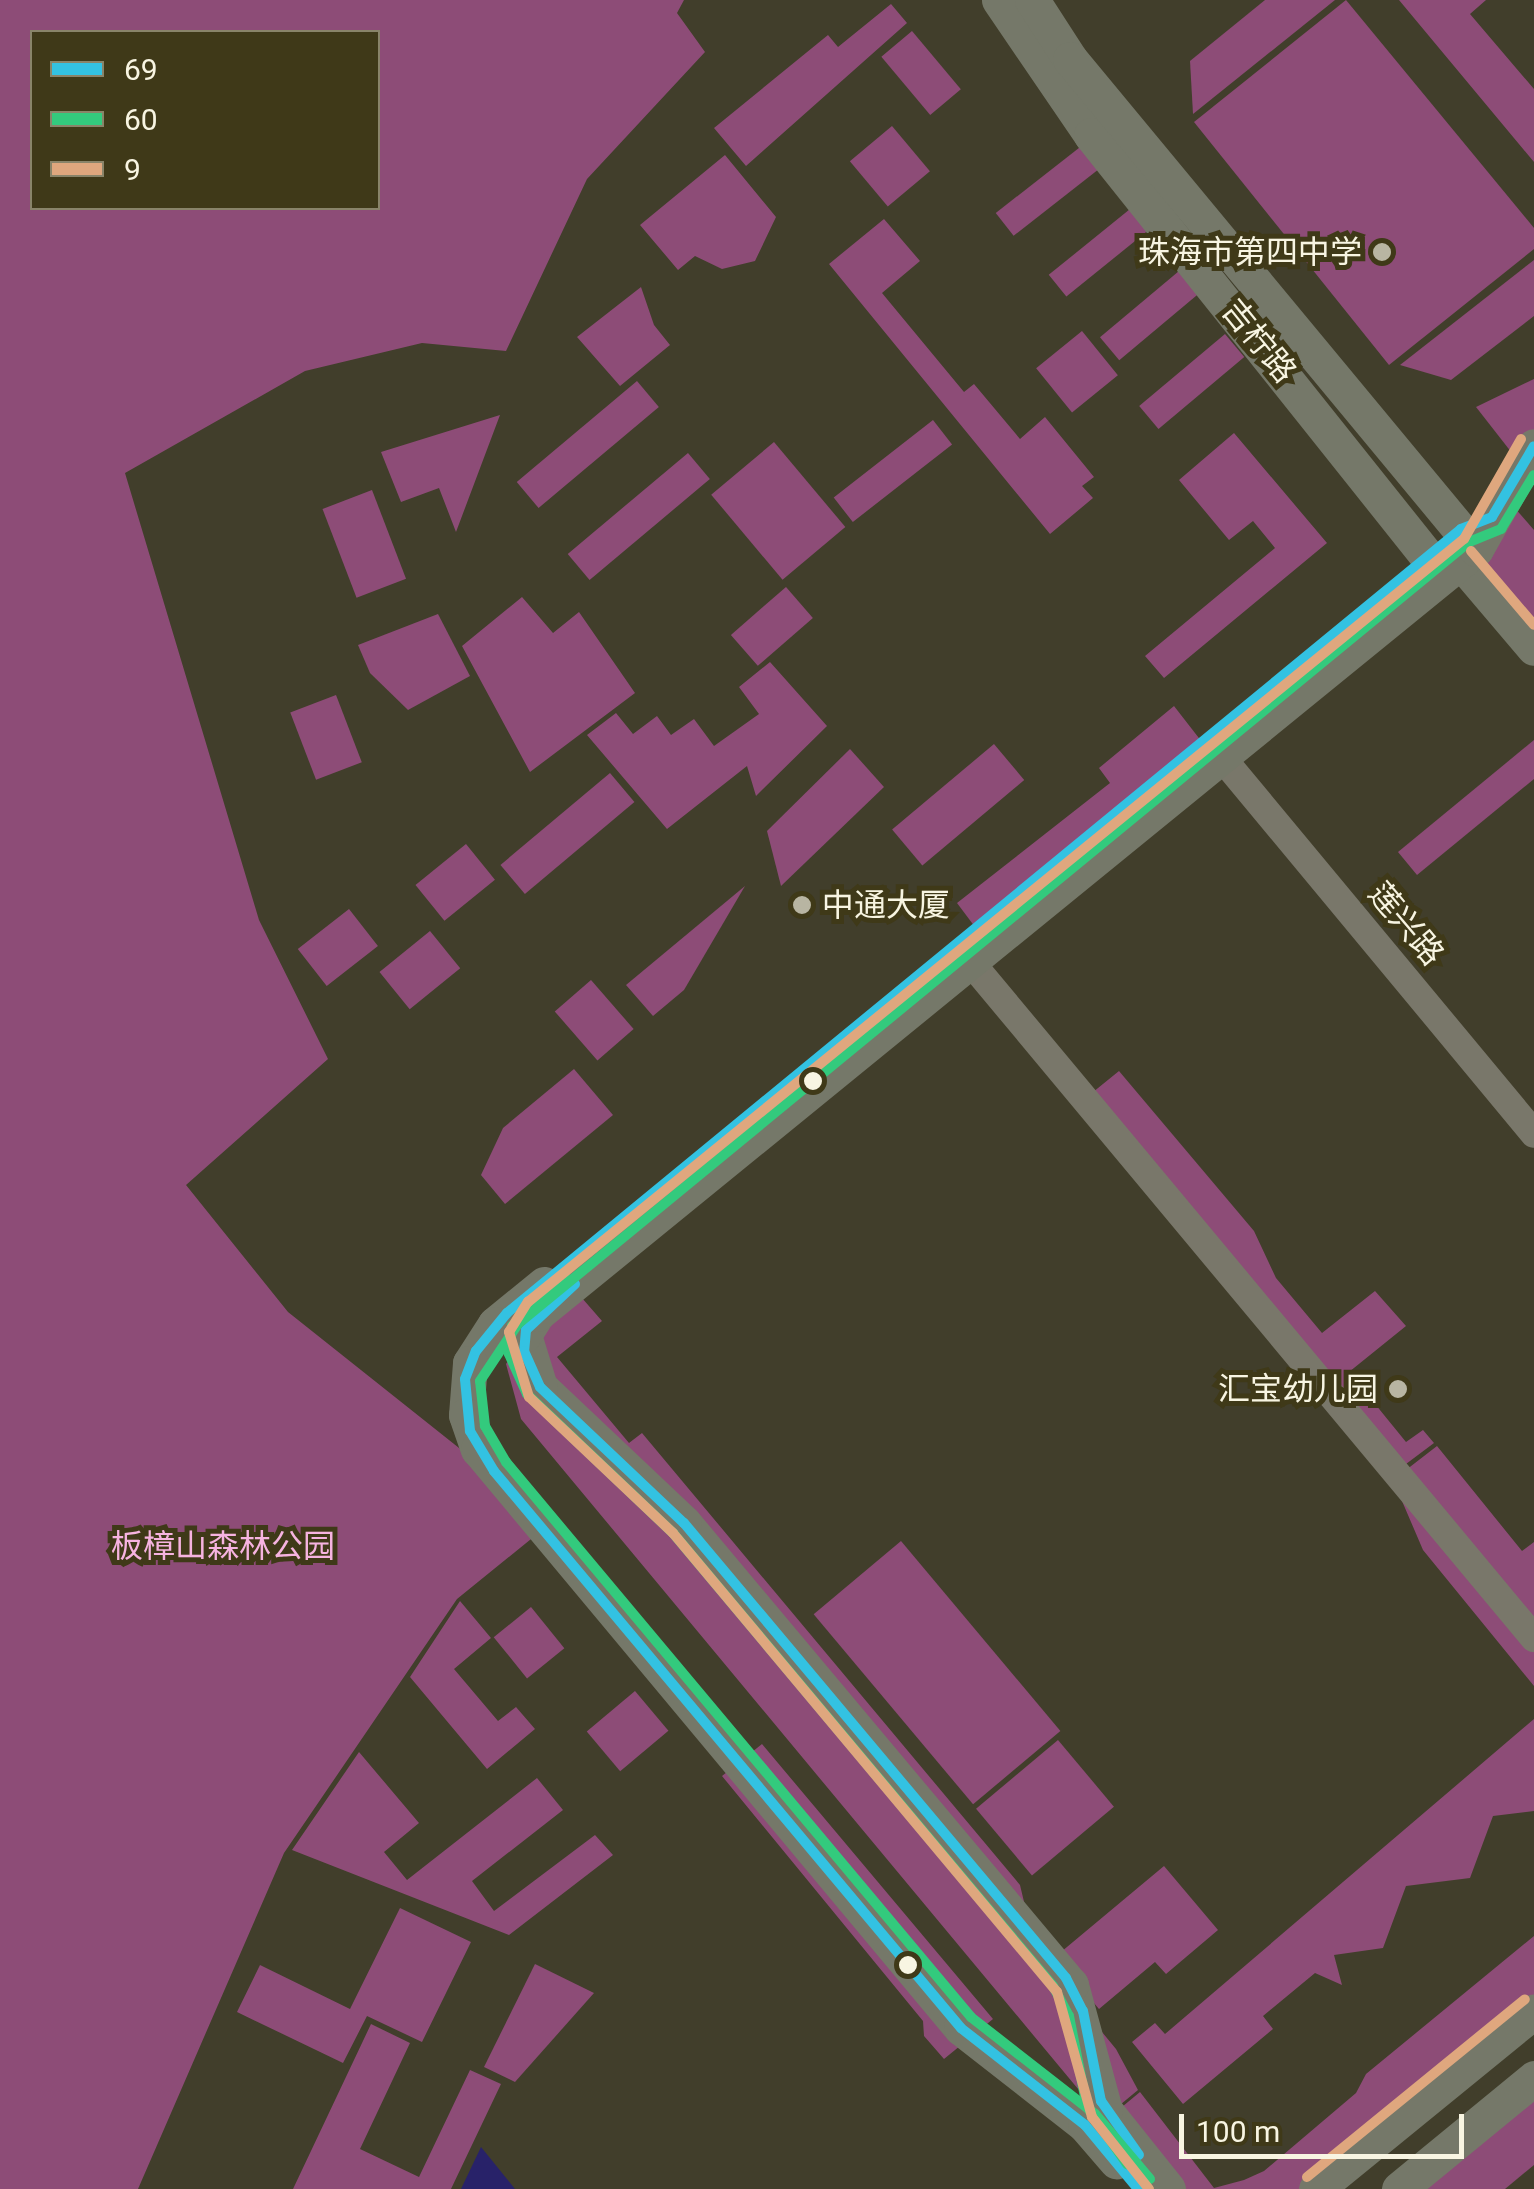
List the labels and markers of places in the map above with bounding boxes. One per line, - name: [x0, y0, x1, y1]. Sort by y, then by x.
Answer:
- place label: 珠海市第四中学: [1138, 233, 1362, 271]
- marker: 珠海市第四中学: [1371, 241, 1393, 263]
- place label: 中通大厦: [822, 886, 950, 924]
- marker: 中通大厦: [791, 894, 813, 916]
- unlabelled marker: [803, 1071, 823, 1091]
- place label: 汇宝幼儿园: [1218, 1370, 1378, 1408]
- marker: 汇宝幼儿园: [1387, 1378, 1409, 1400]
- unlabelled marker: [898, 1955, 918, 1975]

